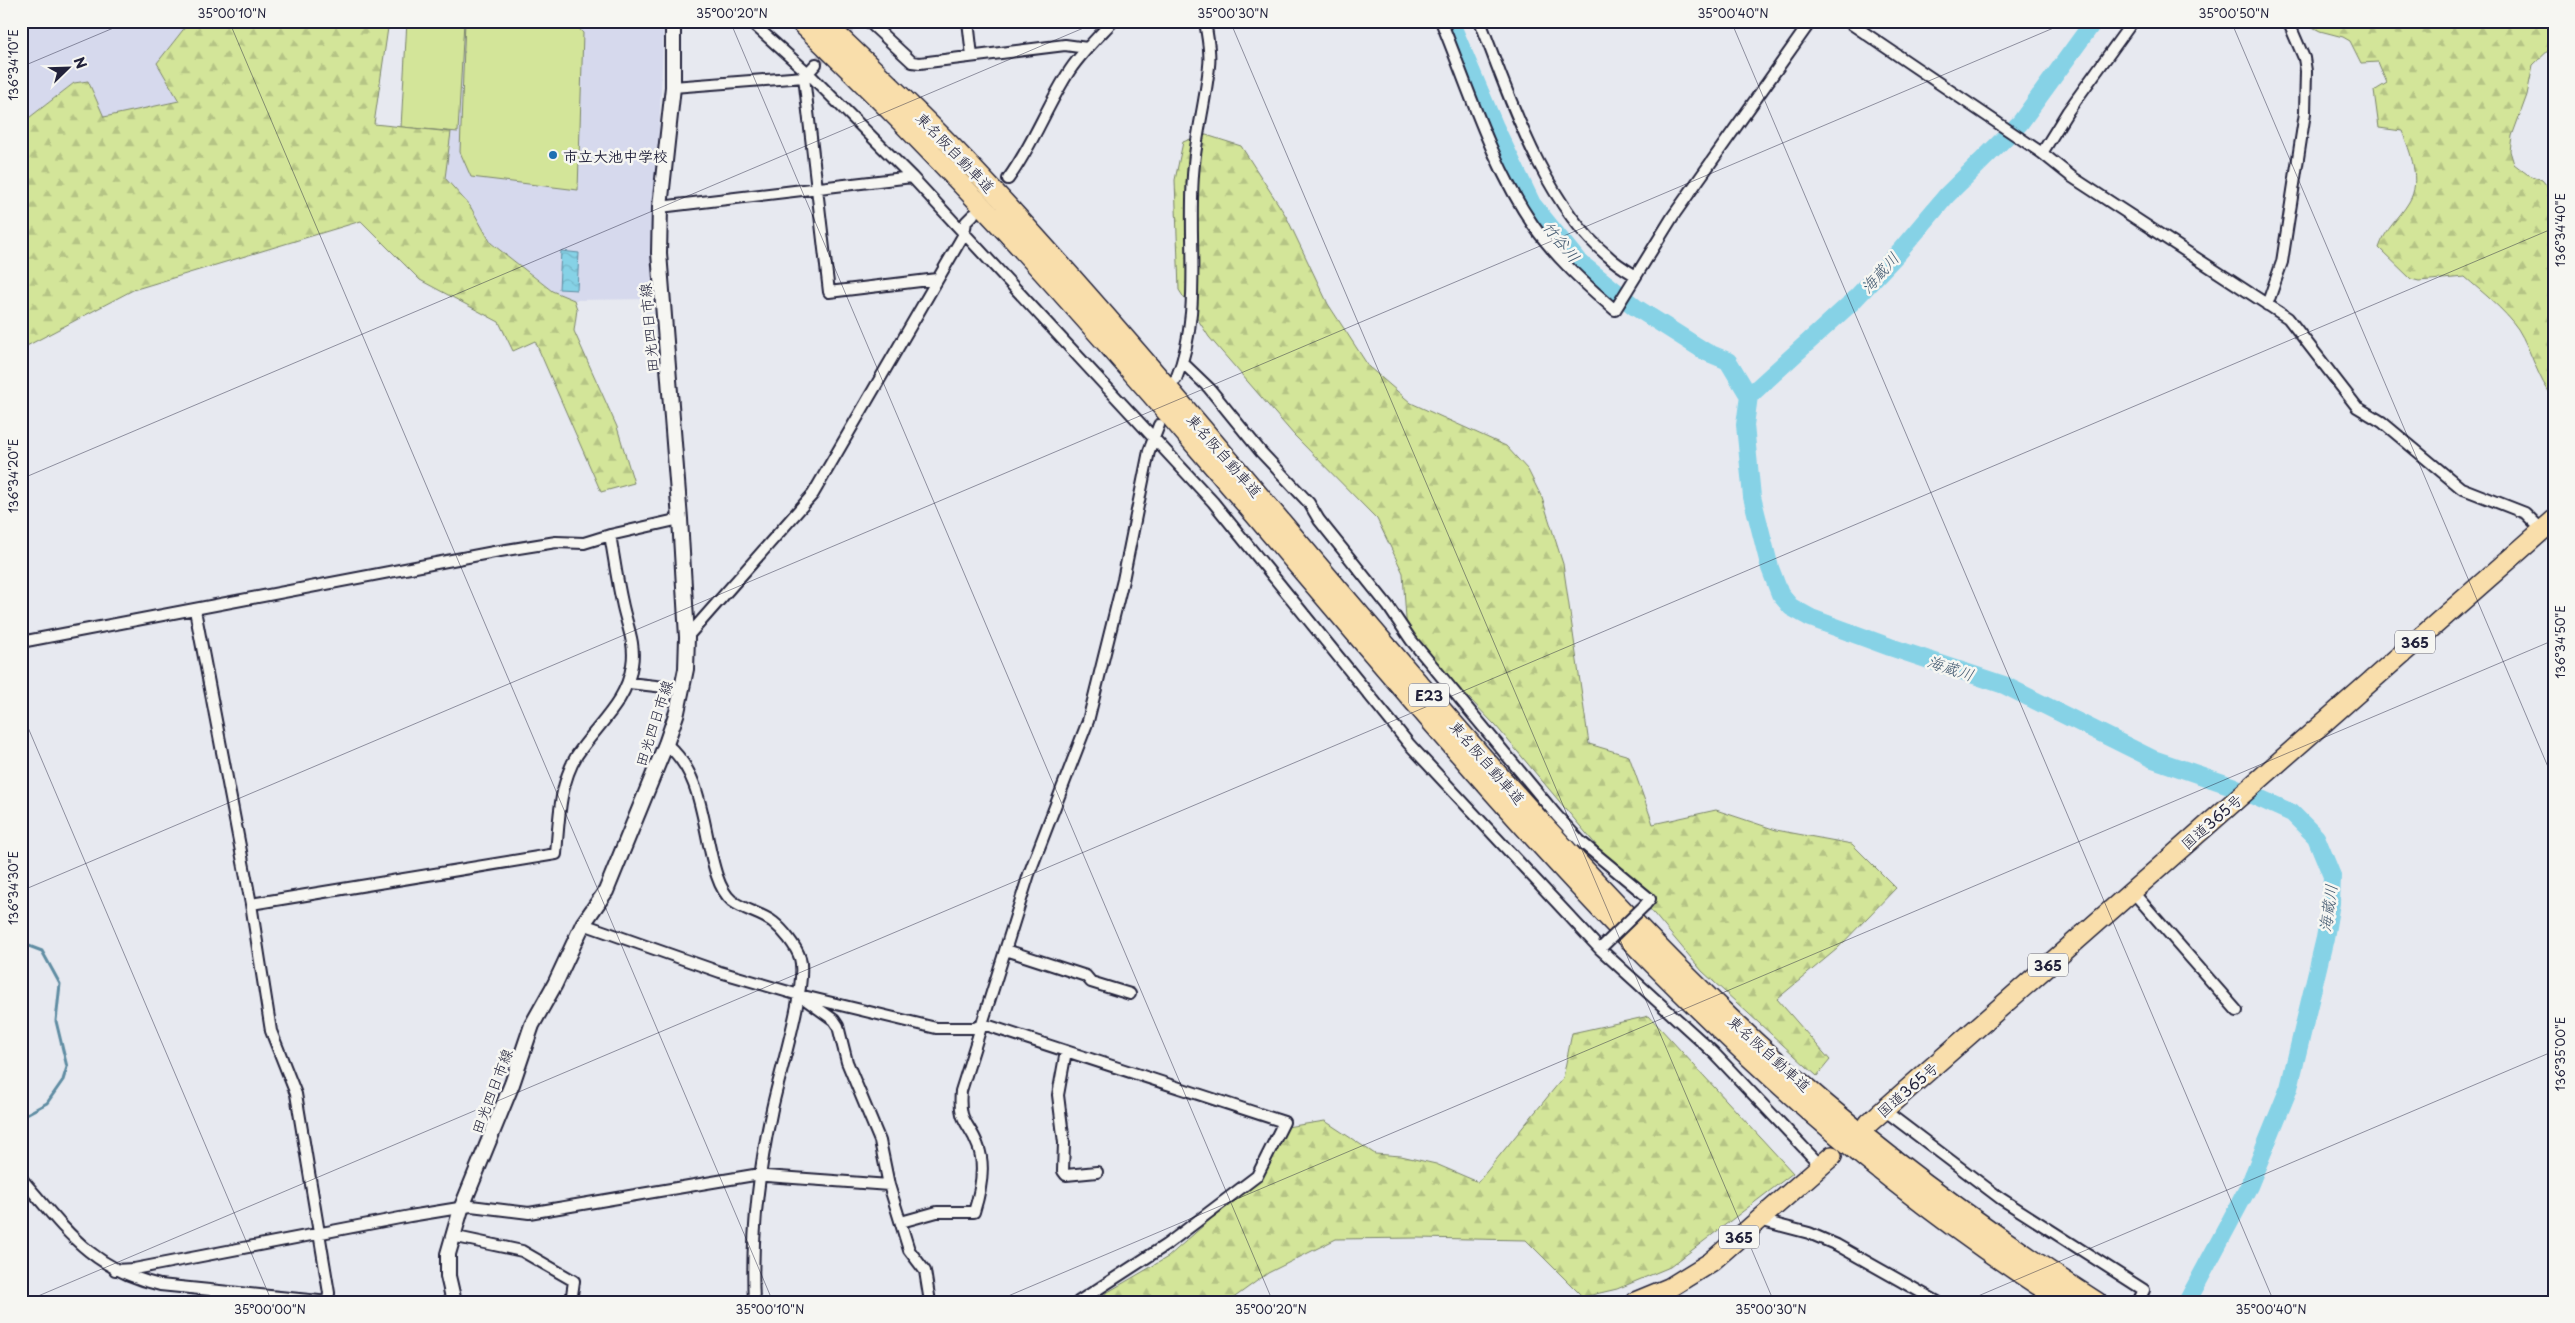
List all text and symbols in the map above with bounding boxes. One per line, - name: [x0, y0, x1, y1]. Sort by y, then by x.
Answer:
- text: 35°00'10"N: [198, 4, 266, 22]
- text: 35°00'20"N: [696, 4, 768, 22]
- text: 35°00'30"N: [1197, 4, 1269, 22]
- text: 35°00'40"N: [1697, 4, 1769, 22]
- text: 35°00'50"N: [2199, 4, 2269, 22]
- text: 136°34'10"E: [4, 29, 22, 101]
- north arrow: [42, 42, 92, 92]
- text: N: [69, 54, 92, 72]
- street label: 東名阪自動車道: [911, 106, 1001, 198]
- place label: 市立大池中学校: [563, 144, 668, 167]
- marker: 市立大池中学校: [547, 149, 559, 161]
- text: 136°34'40"E: [2551, 193, 2569, 267]
- water label: 竹谷川: [1537, 215, 1587, 267]
- water label: 海蔵川: [1854, 246, 1904, 298]
- street label: 田光四日市線: [633, 282, 663, 374]
- street label: 東名阪自動車道: [1182, 408, 1268, 502]
- text: 136°34'20"E: [4, 439, 22, 513]
- text: 136°34'50"E: [2551, 605, 2569, 679]
- road number: 365: [2395, 630, 2435, 654]
- water label: 海蔵川: [1924, 648, 1978, 686]
- street label: 田光四日市線: [628, 677, 678, 769]
- road number: E23: [1409, 684, 1449, 706]
- street label: 東名阪自動車道: [1445, 715, 1531, 809]
- street label: 国道365号: [2175, 788, 2247, 854]
- text: 136°34'30"E: [4, 851, 22, 925]
- water label: 海蔵川: [2312, 883, 2342, 933]
- road number: 365: [2028, 954, 2068, 976]
- street label: 東名阪自動車道: [1723, 1009, 1817, 1097]
- text: 136°35'00"E: [2551, 1017, 2569, 1091]
- street label: 田光四日市線: [464, 1045, 518, 1137]
- street label: 国道365号: [1871, 1056, 1943, 1122]
- road number: 365: [1719, 1226, 1759, 1248]
- text: 35°00'00"N: [234, 1300, 306, 1318]
- text: 35°00'10"N: [736, 1300, 804, 1318]
- text: 35°00'20"N: [1235, 1300, 1307, 1318]
- text: 35°00'30"N: [1735, 1300, 1807, 1318]
- text: 35°00'40"N: [2235, 1300, 2307, 1318]

